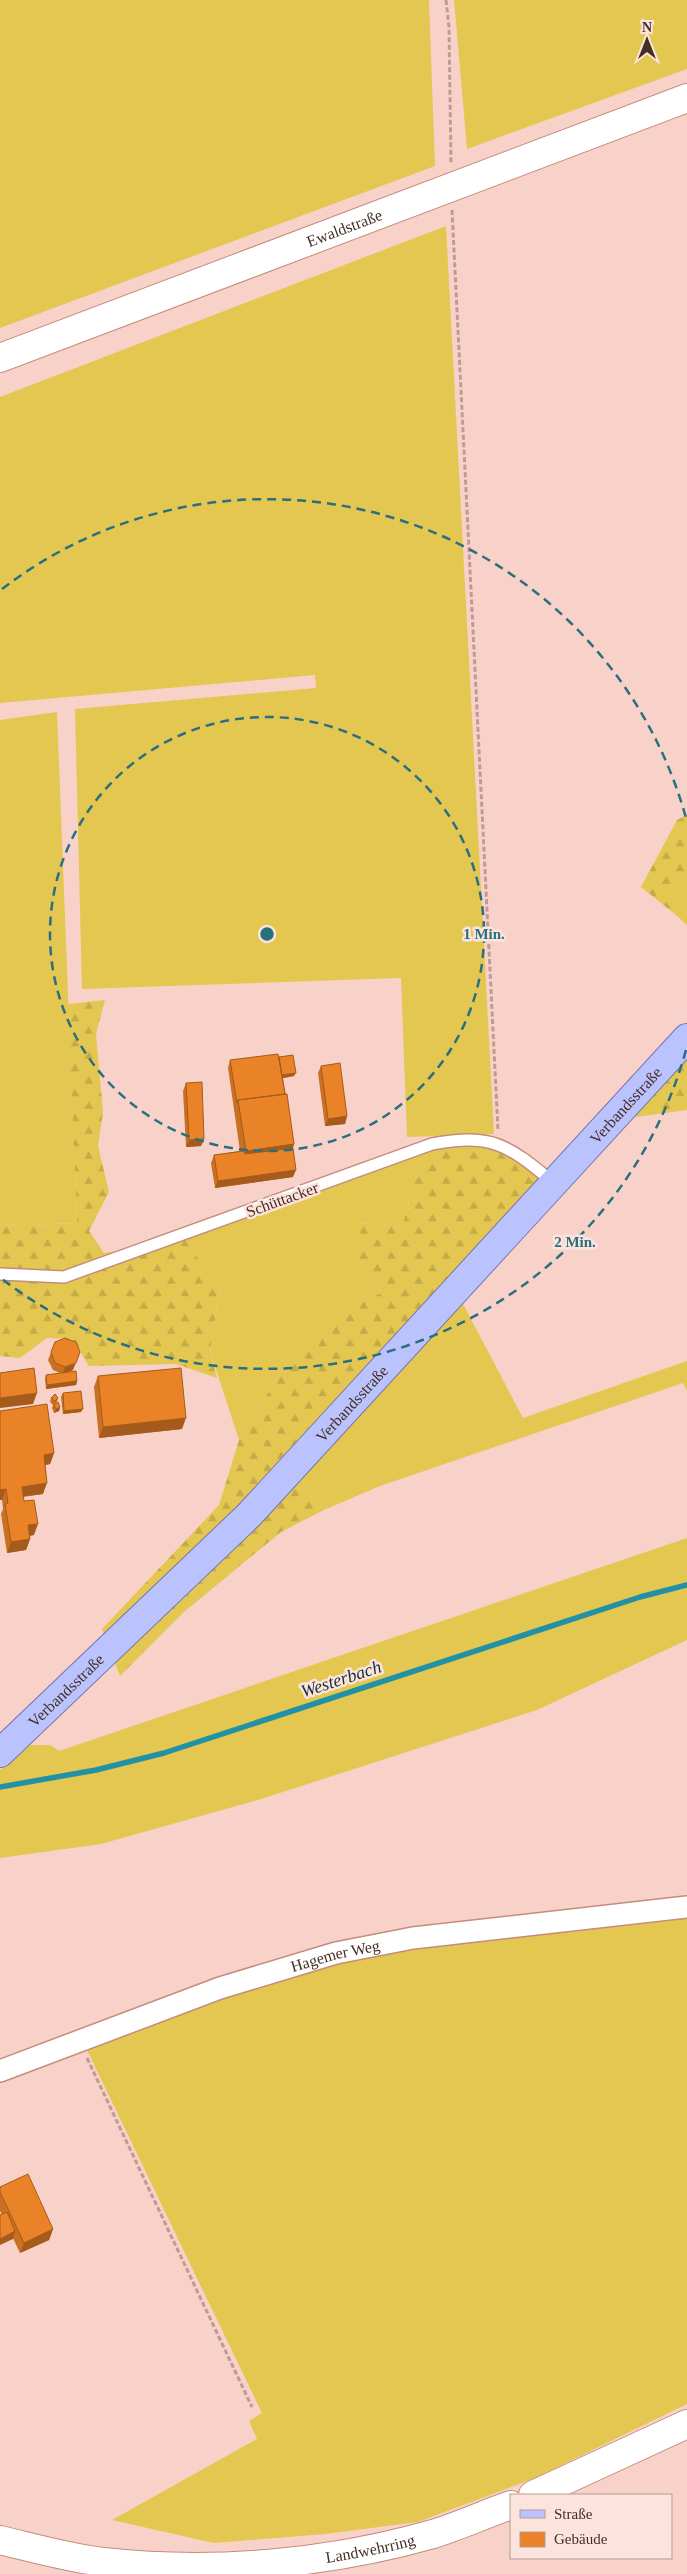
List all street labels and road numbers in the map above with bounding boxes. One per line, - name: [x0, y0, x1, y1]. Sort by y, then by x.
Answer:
- street label: Ewaldstraße: [304, 206, 384, 250]
- street label: Verbandsstraße: [586, 1064, 665, 1147]
- street label: Schüttacker: [244, 1178, 321, 1220]
- street label: Verbandsstraße: [313, 1362, 391, 1445]
- street label: Verbandsstraße: [25, 1651, 107, 1730]
- street label: Hagemer Weg: [289, 1937, 381, 1975]
- street label: Landwehrring: [324, 2531, 417, 2566]

